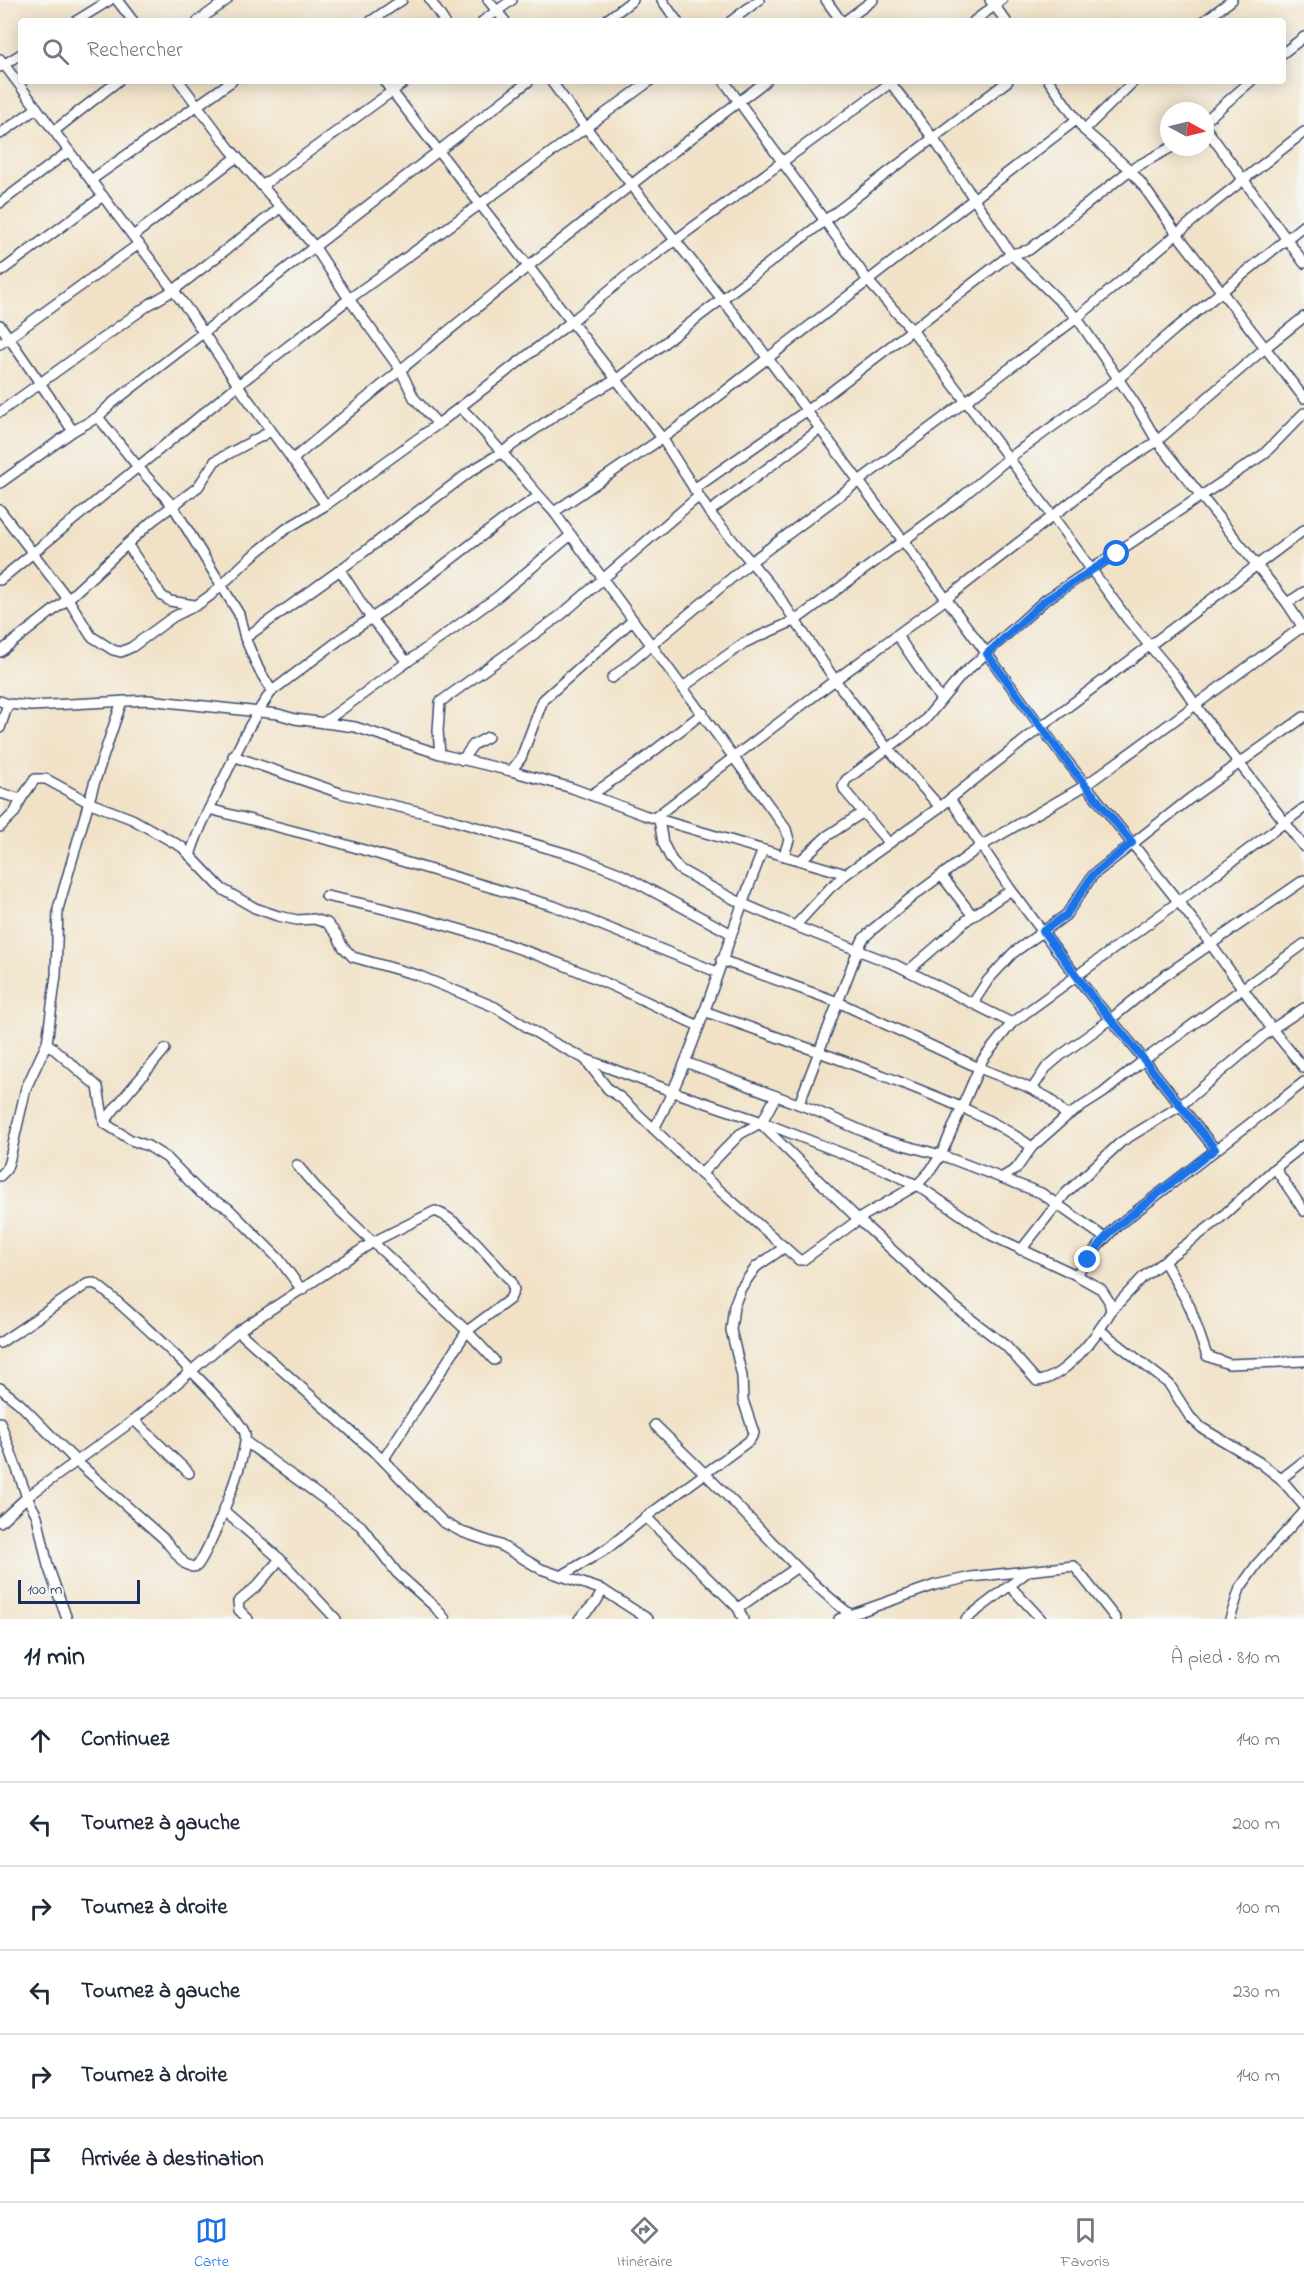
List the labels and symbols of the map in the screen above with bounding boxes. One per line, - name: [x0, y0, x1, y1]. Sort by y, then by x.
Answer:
- north arrow: [1160, 102, 1214, 156]
- route start: [1103, 540, 1129, 566]
- route end: [1074, 1246, 1100, 1272]
- scale bar: [18, 1577, 140, 1604]

